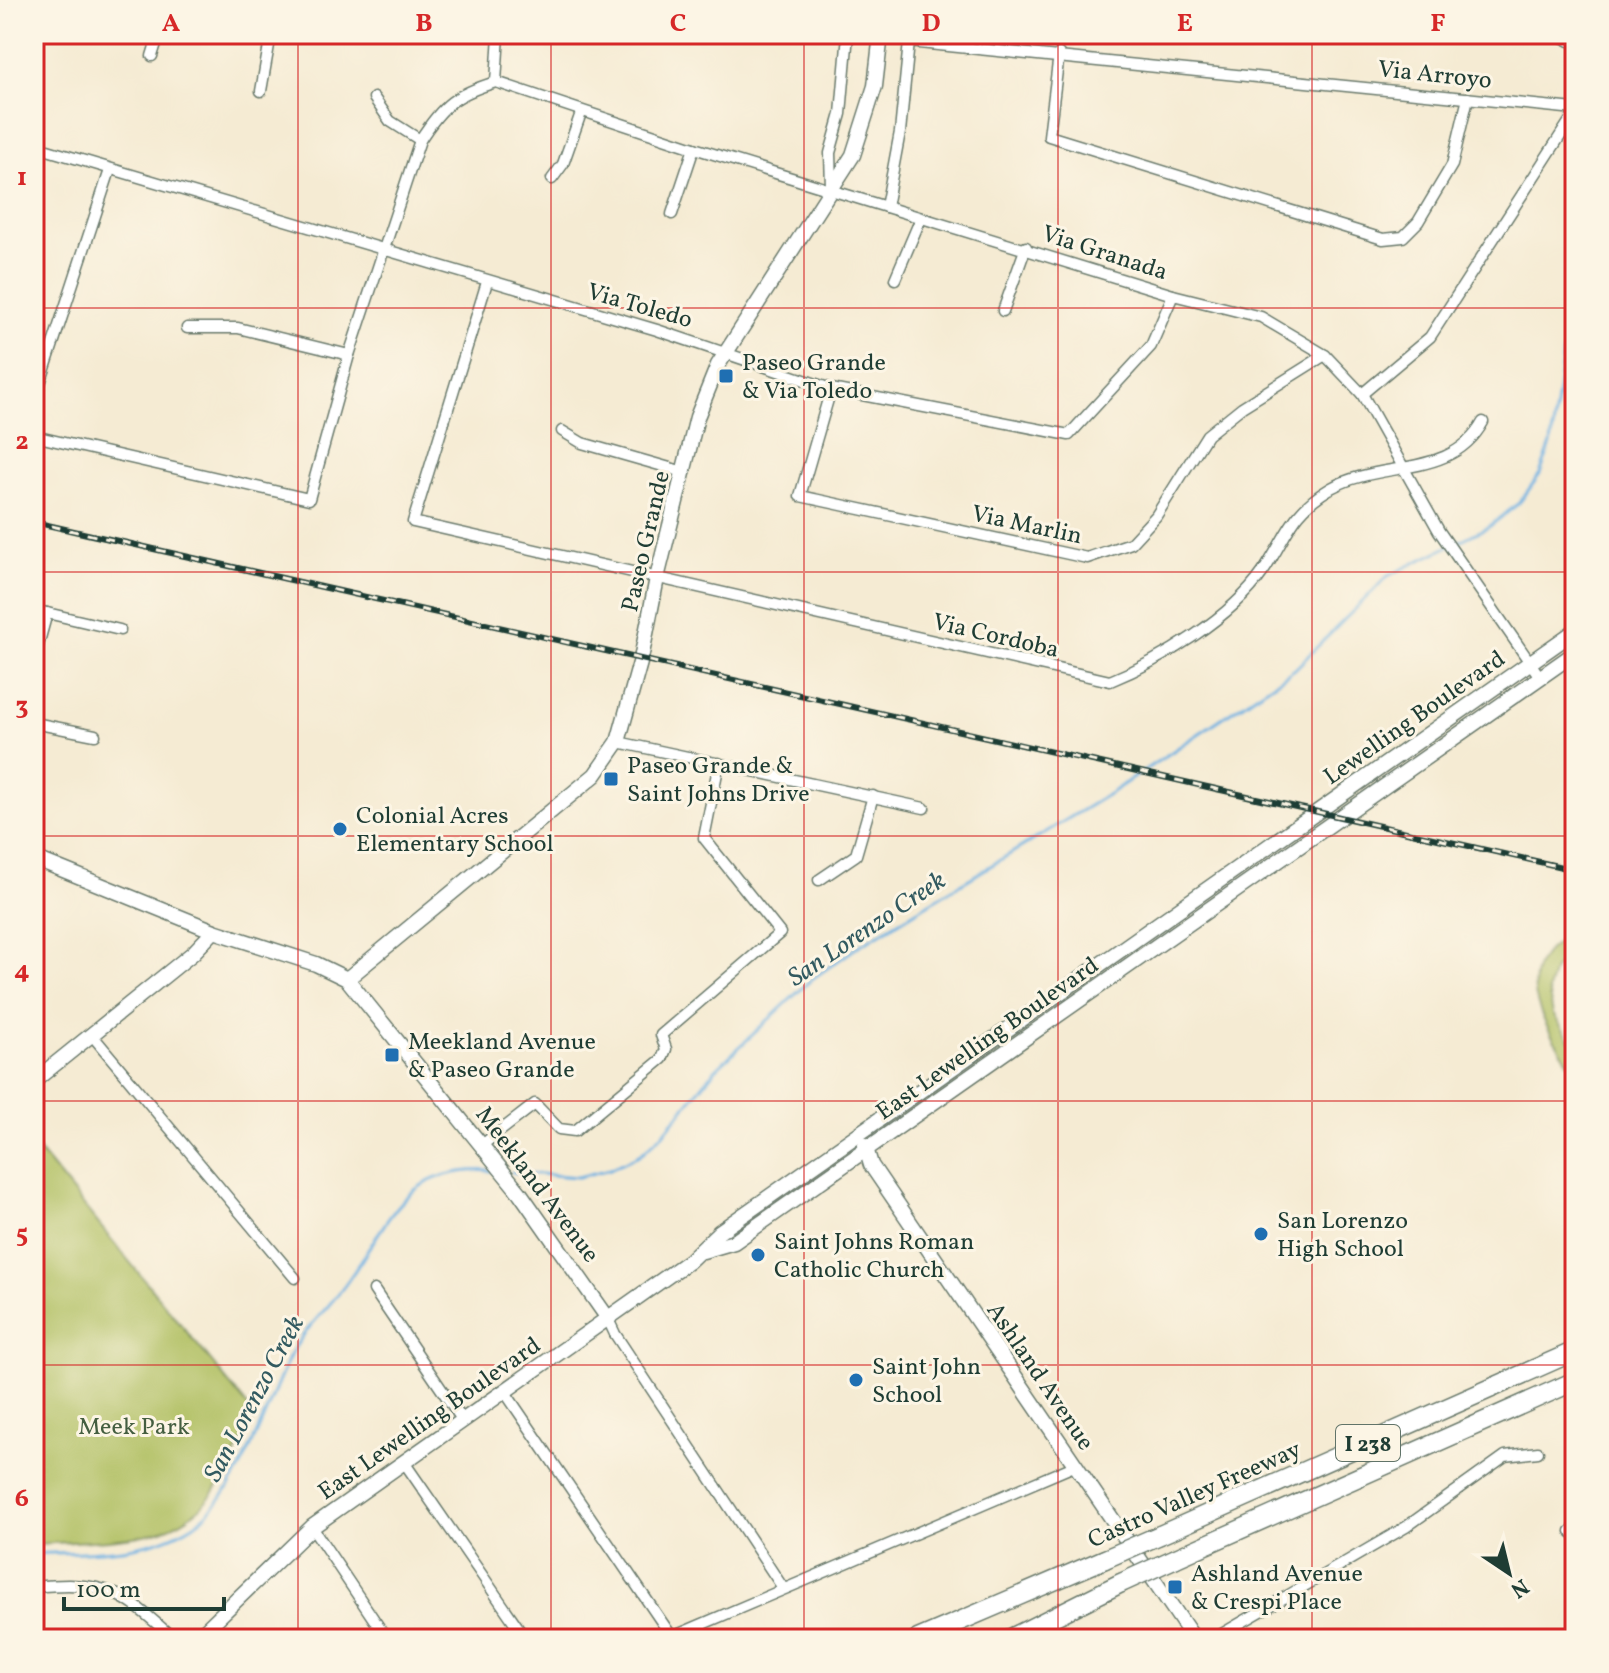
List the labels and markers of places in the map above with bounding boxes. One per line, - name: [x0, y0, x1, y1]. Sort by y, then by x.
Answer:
- place label: Paseo Grande & Via Toledo: [742, 347, 886, 409]
- marker: Paseo Grande & Via Toledo: [717, 367, 735, 385]
- place label: Paseo Grande & Saint Johns Drive: [627, 750, 810, 812]
- marker: Paseo Grande & Saint Johns Drive: [602, 770, 620, 788]
- place label: Colonial Acres Elementary School: [356, 800, 554, 862]
- marker: Colonial Acres Elementary School: [331, 820, 349, 838]
- place label: Meekland Avenue & Paseo Grande: [408, 1026, 596, 1088]
- marker: Meekland Avenue & Paseo Grande: [383, 1046, 401, 1064]
- place label: San Lorenzo High School: [1277, 1205, 1408, 1267]
- marker: San Lorenzo High School: [1252, 1225, 1270, 1243]
- place label: Saint Johns Roman Catholic Church: [774, 1226, 974, 1288]
- marker: Saint Johns Roman Catholic Church: [749, 1246, 767, 1264]
- place label: Saint John School: [872, 1351, 981, 1413]
- marker: Saint John School: [847, 1371, 865, 1389]
- place label: Ashland Avenue & Crespi Place: [1191, 1558, 1363, 1620]
- marker: Ashland Avenue & Crespi Place: [1166, 1578, 1184, 1596]

